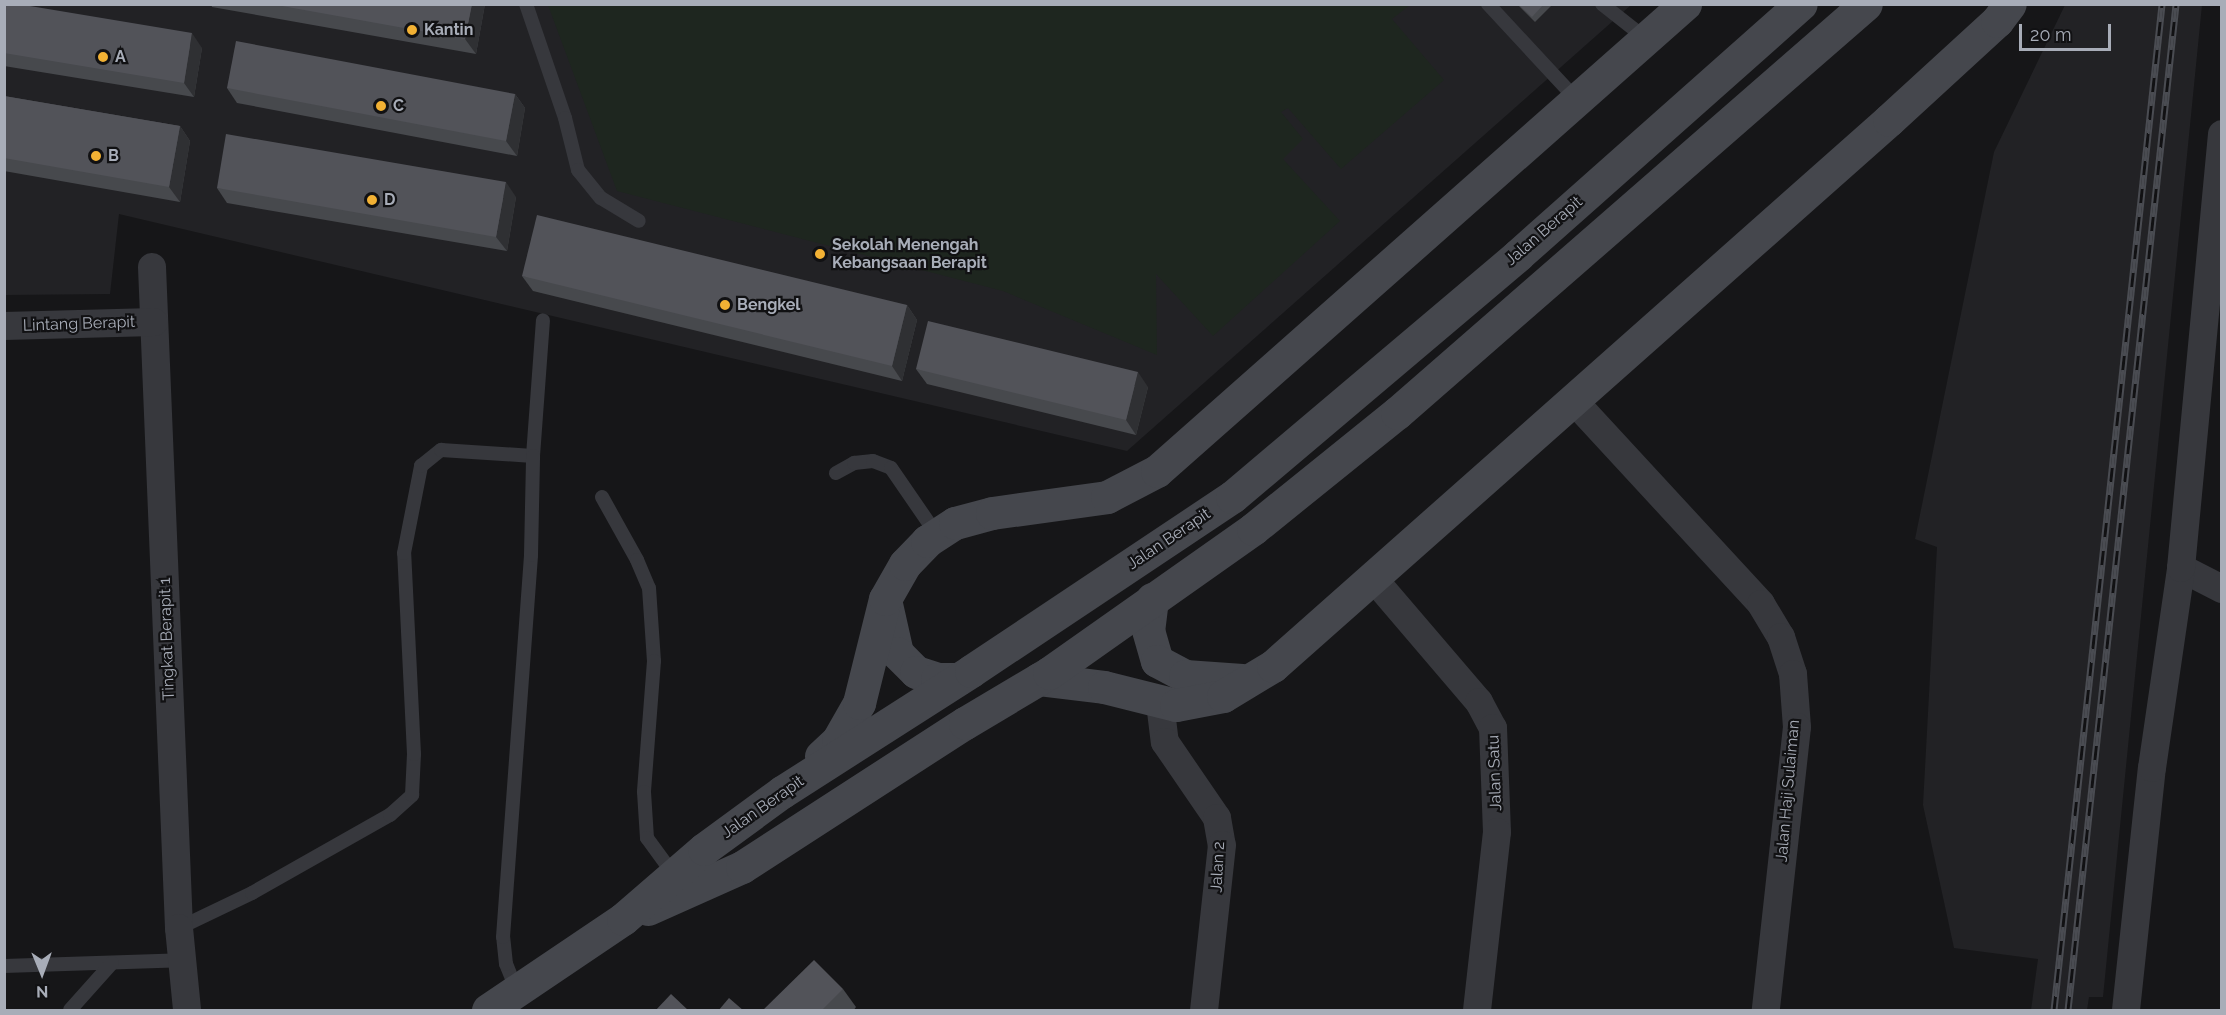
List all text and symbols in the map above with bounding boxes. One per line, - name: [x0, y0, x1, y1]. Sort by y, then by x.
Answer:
- scale bar: [2022, 12, 2114, 50]
- place label: Kantin: [424, 20, 473, 40]
- marker: Kantin: [405, 23, 419, 37]
- text: 20 m: [2030, 24, 2072, 45]
- place label: A: [115, 47, 126, 67]
- marker: A: [96, 50, 110, 64]
- place label: C: [393, 96, 404, 116]
- marker: C: [374, 99, 388, 113]
- place label: B: [108, 146, 119, 166]
- marker: B: [89, 149, 103, 163]
- place label: D: [384, 190, 395, 210]
- street label: Jalan Berapit: [1502, 192, 1586, 270]
- marker: D: [365, 193, 379, 207]
- place label: Sekolah Menengah Kebangsaan Berapit: [832, 235, 987, 273]
- marker: Sekolah Menengah Kebangsaan Berapit: [813, 247, 827, 261]
- place label: Bengkel: [737, 295, 800, 315]
- marker: Bengkel: [718, 298, 732, 312]
- street label: Lintang Berapit: [22, 312, 136, 336]
- street label: Jalan Berapit: [1124, 504, 1214, 574]
- street label: Tingkat Berapit 1: [155, 577, 179, 701]
- street label: Jalan Haji Sulaiman: [1772, 719, 1804, 863]
- street label: Jalan Satu: [1484, 735, 1506, 811]
- street label: Jalan Berapit: [718, 772, 808, 842]
- street label: Jalan 2: [1207, 841, 1229, 893]
- north arrow: [12, 943, 72, 1003]
- text: N: [36, 982, 49, 1001]

